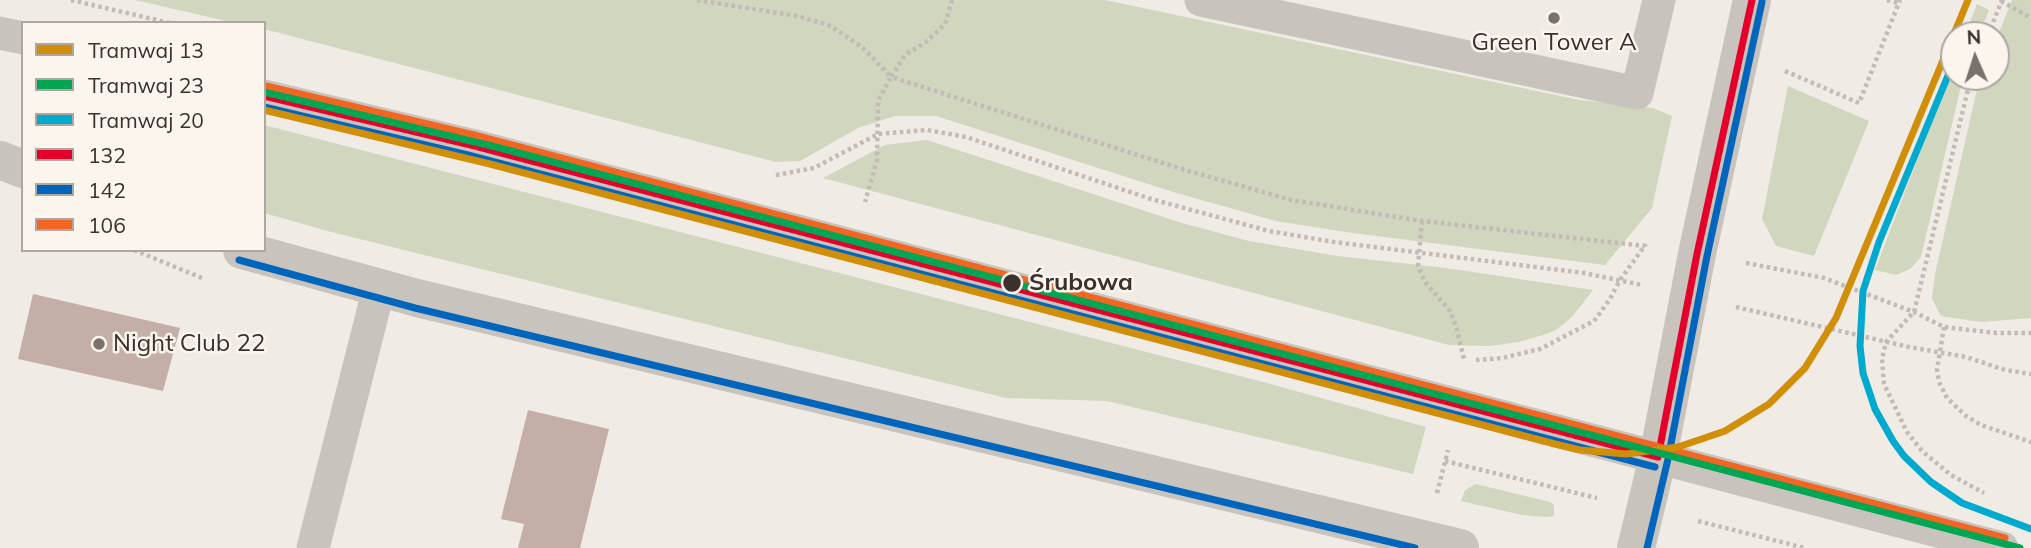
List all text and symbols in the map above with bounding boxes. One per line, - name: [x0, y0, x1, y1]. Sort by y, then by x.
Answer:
- marker: Green Tower A: [1546, 10, 1562, 26]
- legend: [21, 21, 266, 252]
- north arrow: [1940, 21, 2010, 91]
- text: N: [1966, 25, 1982, 49]
- place label: Green Tower A: [1471, 29, 1637, 57]
- text: Tramwaj 13: [88, 37, 204, 63]
- text: Tramwaj 23: [88, 72, 204, 98]
- text: Tramwaj 20: [88, 107, 204, 133]
- text: 132: [88, 142, 126, 168]
- text: 142: [88, 177, 126, 203]
- text: 106: [88, 212, 126, 238]
- place label: Śrubowa: [1029, 269, 1133, 297]
- marker: Śrubowa: [1001, 272, 1023, 294]
- place label: Night Club 22: [113, 330, 265, 358]
- marker: Night Club 22: [91, 336, 107, 352]

